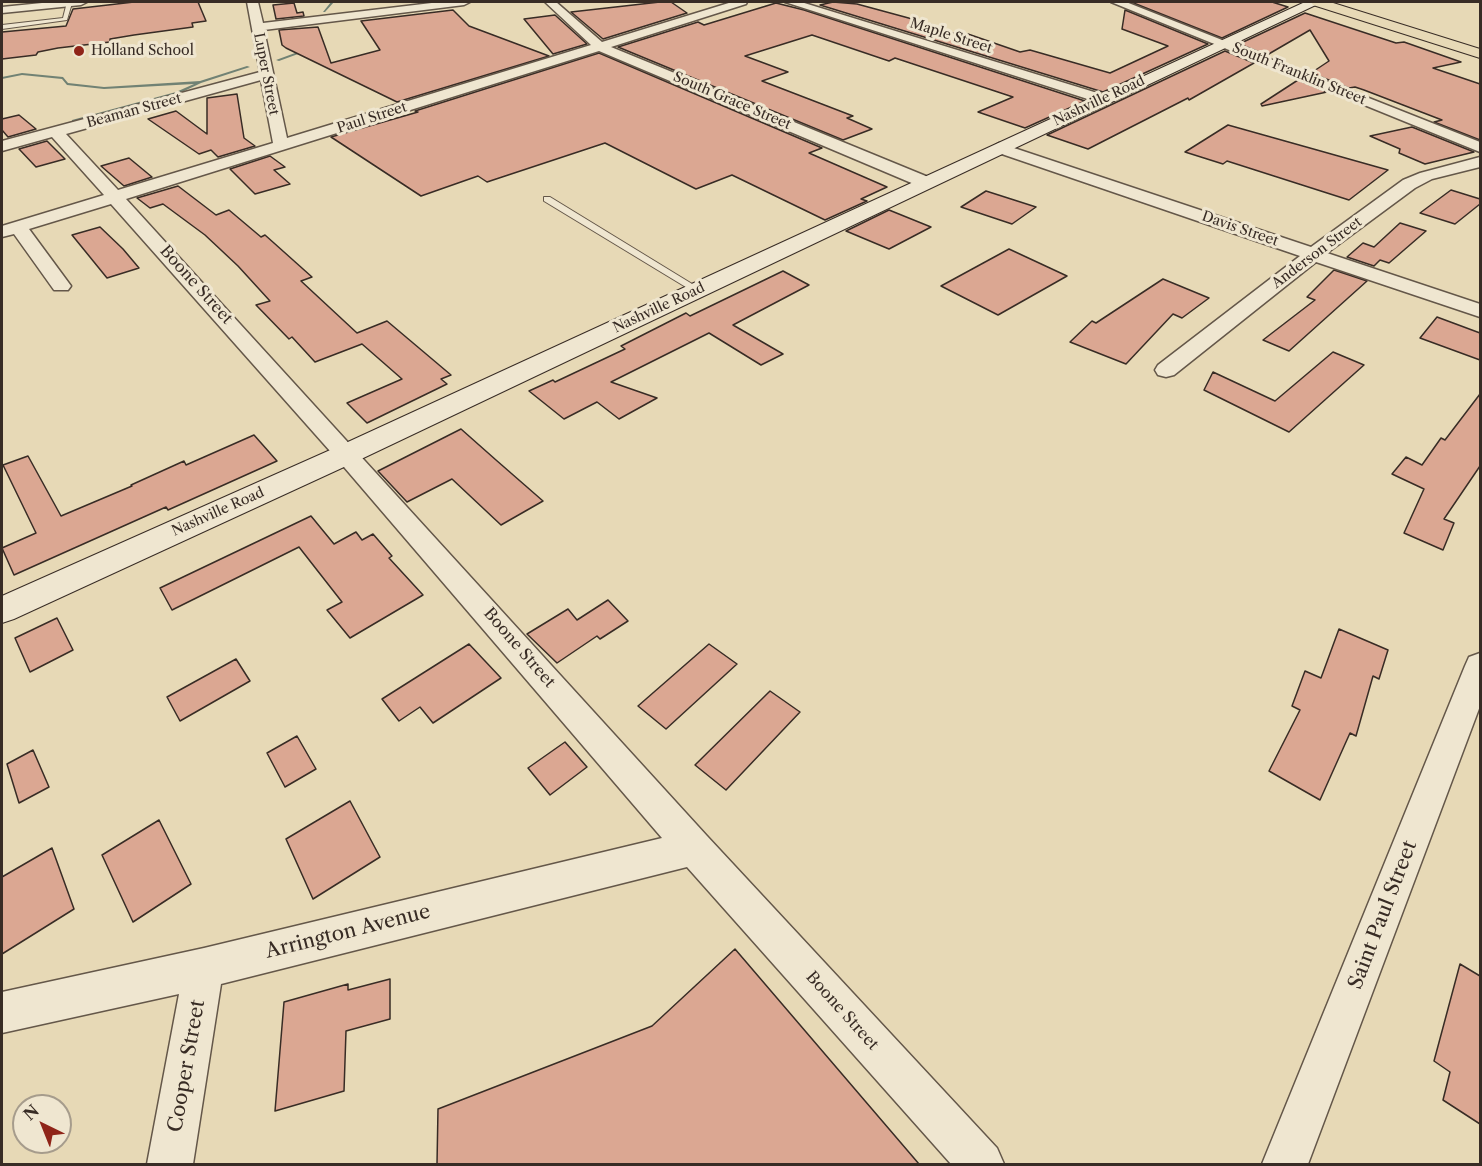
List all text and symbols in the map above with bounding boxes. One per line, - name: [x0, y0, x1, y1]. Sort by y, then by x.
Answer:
- street label: Maple Street: [908, 15, 994, 57]
- street label: Luper Street: [250, 31, 282, 117]
- street label: South Franklin Street: [1230, 39, 1368, 109]
- place label: Holland School: [91, 43, 194, 59]
- marker: Holland School: [72, 44, 86, 58]
- street label: South Grace Street: [671, 69, 793, 133]
- street label: Nashville Road: [1050, 72, 1148, 130]
- street label: Beaman Street: [85, 90, 183, 132]
- street label: Paul Street: [335, 99, 409, 137]
- street label: Davis Street: [1200, 208, 1280, 250]
- street label: Anderson Street: [1269, 214, 1365, 292]
- street label: Boone Street: [156, 242, 236, 328]
- street label: Nashville Road: [610, 279, 708, 337]
- street label: Nashville Road: [169, 484, 267, 540]
- street label: Boone Street: [479, 604, 559, 692]
- street label: Saint Paul Street: [1344, 837, 1422, 993]
- street label: Arrington Avenue: [263, 900, 433, 964]
- street label: Boone Street: [802, 968, 882, 1054]
- street label: Cooper Street: [164, 998, 210, 1134]
- north arrow: [12, 1094, 72, 1154]
- text: N: [19, 1100, 43, 1124]

